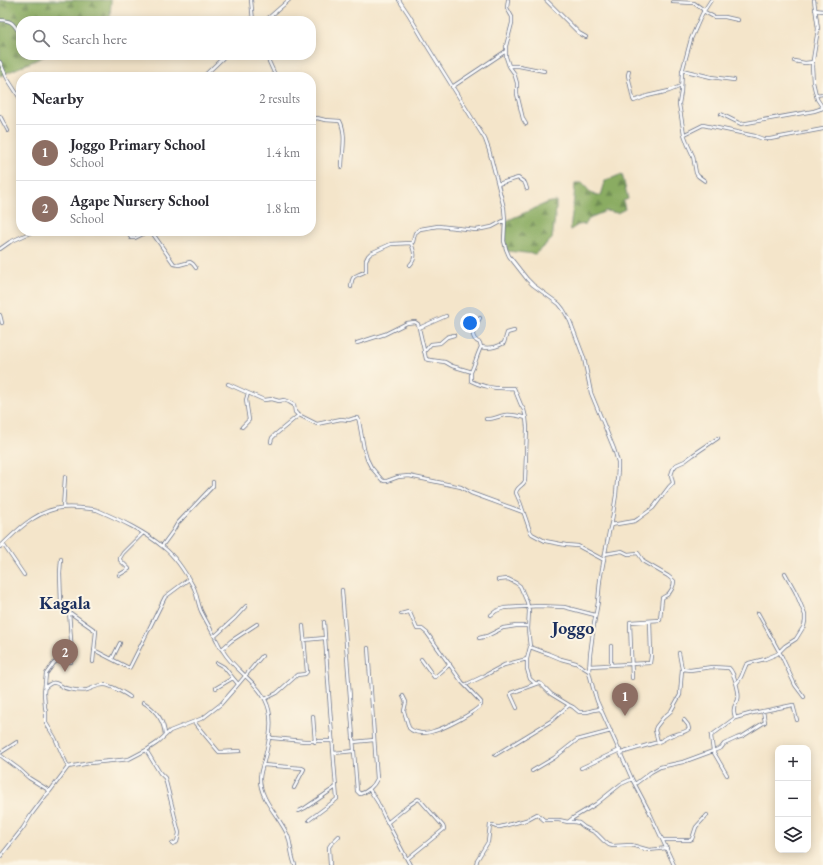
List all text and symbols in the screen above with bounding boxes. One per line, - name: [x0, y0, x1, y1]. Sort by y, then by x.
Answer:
- search box: [16, 16, 316, 60]
- icon: search: [30, 27, 52, 49]
- text: Search here: [62, 29, 127, 48]
- text: Nearby: [32, 87, 84, 109]
- text: 2 results: [259, 90, 300, 107]
- text: Joggo Primary School: [70, 135, 205, 154]
- text: 1: [42, 144, 48, 161]
- text: 1.4 km: [266, 144, 300, 161]
- text: School: [70, 154, 104, 171]
- text: Agape Nursery School: [70, 191, 209, 210]
- text: 2: [42, 200, 48, 217]
- text: 1.8 km: [266, 200, 300, 217]
- text: School: [70, 210, 104, 227]
- your location: [460, 313, 480, 333]
- district label: Kagala: [39, 591, 91, 614]
- district label: Joggo: [550, 616, 594, 639]
- pin: 2: [52, 639, 78, 672]
- pin: 1: [612, 683, 638, 716]
- map controls: [775, 745, 811, 853]
- button: +: [775, 745, 811, 781]
- button: −: [775, 781, 811, 817]
- button: layers: [775, 817, 811, 853]

